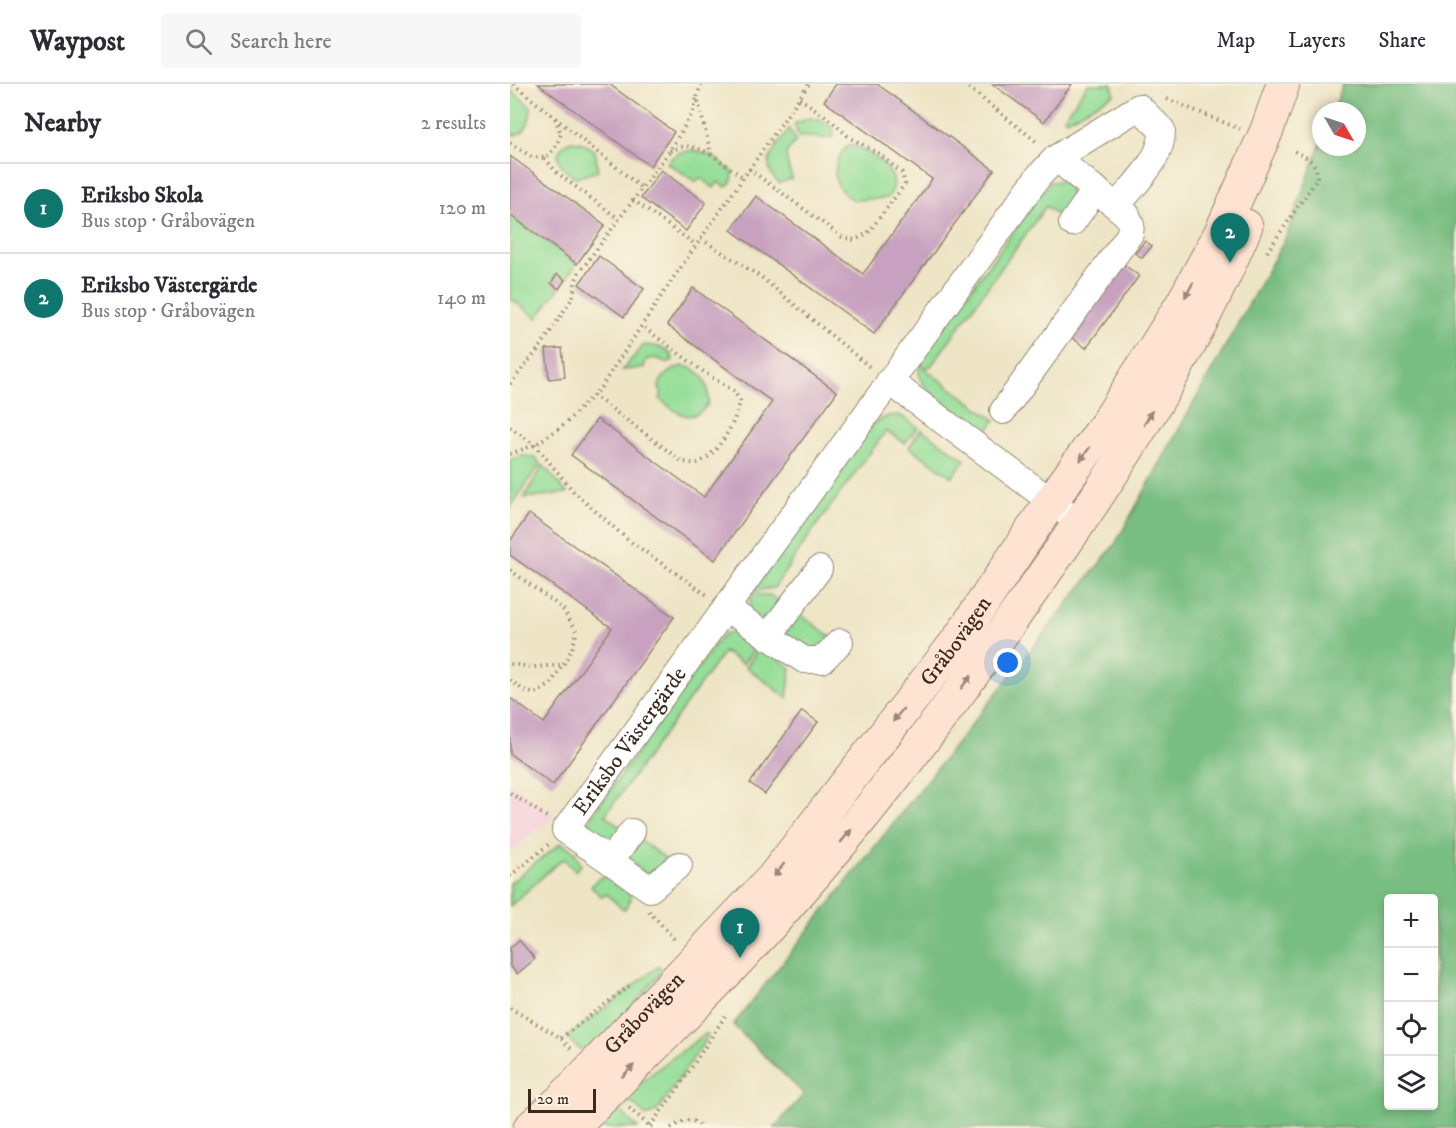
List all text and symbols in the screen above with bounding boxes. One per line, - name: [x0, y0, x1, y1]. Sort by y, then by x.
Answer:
- search box: [161, 14, 581, 68]
- text: Waypost: [30, 24, 125, 59]
- icon: search: [182, 25, 215, 58]
- text: Search here: [230, 28, 332, 55]
- text: Map: [1216, 28, 1255, 54]
- text: Layers: [1288, 28, 1346, 54]
- text: Share: [1379, 28, 1426, 54]
- north arrow: [1312, 102, 1366, 156]
- text: Nearby: [24, 107, 101, 140]
- text: 2 results: [421, 111, 486, 136]
- text: Eriksbo Skola: [81, 182, 203, 209]
- text: 1: [40, 196, 47, 221]
- text: 120 m: [439, 196, 486, 221]
- text: Bus stop · Gråbovägen: [81, 209, 255, 234]
- pin: 2: [1210, 214, 1250, 263]
- text: Eriksbo Västergärde: [81, 272, 257, 299]
- one-way arrow: [1184, 282, 1194, 299]
- text: 2: [39, 286, 48, 311]
- text: 140 m: [437, 286, 486, 311]
- text: Bus stop · Gråbovägen: [81, 299, 255, 324]
- one-way arrow: [1142, 409, 1152, 426]
- one-way arrow: [1079, 447, 1091, 462]
- street label: Gråbovägen: [914, 591, 997, 691]
- your location: [993, 648, 1022, 677]
- street label: Eriksbo Västergärde: [567, 662, 692, 820]
- one-way arrow: [960, 675, 972, 691]
- one-way arrow: [893, 708, 905, 723]
- one-way arrow: [839, 829, 852, 844]
- one-way arrow: [773, 861, 785, 877]
- map controls: [1384, 894, 1438, 1110]
- button: +: [1384, 894, 1438, 948]
- pin: 1: [720, 908, 760, 958]
- button: −: [1384, 948, 1438, 1002]
- street label: Gråbovägen: [598, 966, 690, 1060]
- button: locate: [1384, 1002, 1438, 1056]
- button: layers: [1384, 1056, 1438, 1110]
- one-way arrow: [621, 1065, 635, 1079]
- scale bar: [528, 1086, 596, 1114]
- text: 20 m: [537, 1089, 569, 1109]

